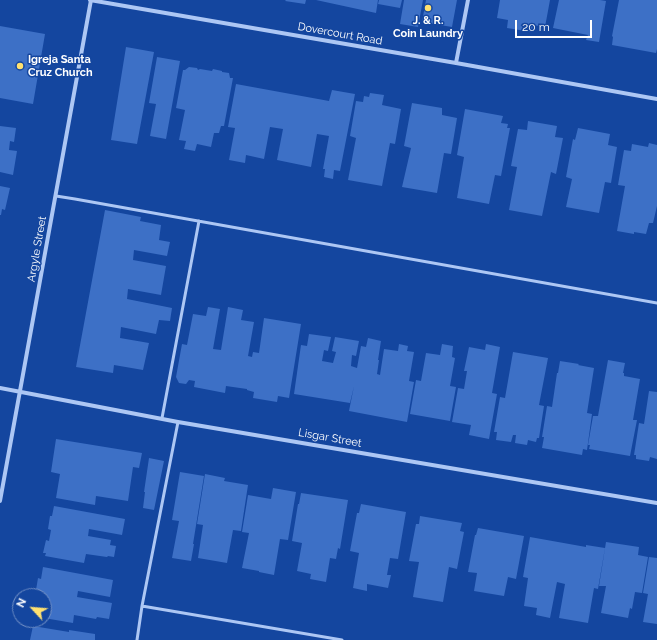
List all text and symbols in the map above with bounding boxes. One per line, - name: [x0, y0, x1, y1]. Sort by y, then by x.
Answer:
- marker: J. & R. Coin Laundry: [423, 3, 433, 13]
- scale bar: [517, 12, 594, 38]
- place label: J. & R. Coin Laundry: [393, 14, 463, 40]
- street label: Dovercourt Road: [297, 20, 383, 48]
- text: 20 m: [522, 20, 550, 34]
- place label: Igreja Santa Cruz Church: [28, 53, 93, 79]
- marker: Igreja Santa Cruz Church: [15, 61, 25, 71]
- street label: Argyle Street: [25, 215, 49, 283]
- street label: Lisgar Street: [297, 426, 363, 450]
- north arrow: [12, 588, 52, 628]
- text: N: [14, 596, 29, 610]

